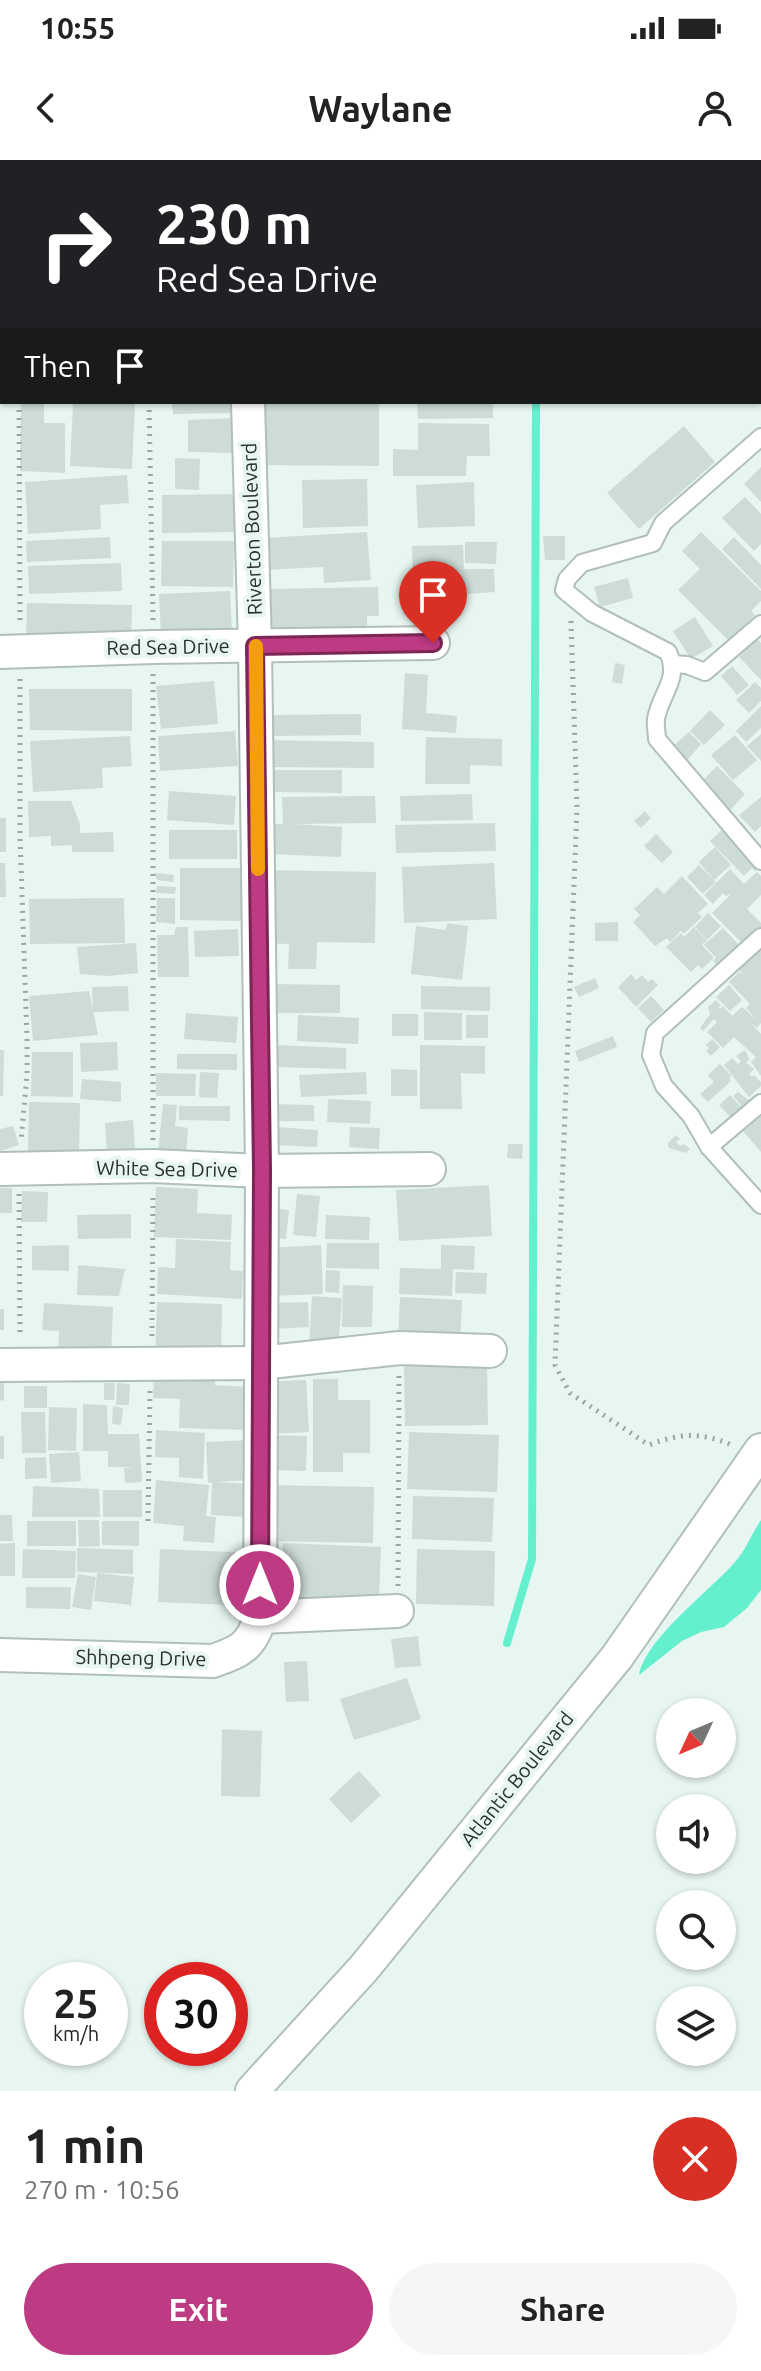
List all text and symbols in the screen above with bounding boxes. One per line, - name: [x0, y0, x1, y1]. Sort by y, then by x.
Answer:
- text: 10:55: [40, 11, 115, 45]
- icon: back: [24, 86, 68, 130]
- icon: person: [693, 86, 737, 130]
- text: Waylane: [309, 88, 452, 129]
- icon: right: [24, 192, 128, 296]
- text: 230 m: [156, 192, 312, 255]
- text: Red Sea Drive: [156, 258, 378, 299]
- icon: arrive: [108, 344, 152, 388]
- text: Then: [24, 349, 92, 383]
- street label: Riverton Boulevard: [237, 442, 266, 616]
- pin: [399, 561, 467, 643]
- icon: arrive: [411, 573, 455, 617]
- street label: Red Sea Drive: [106, 634, 230, 659]
- street label: White Sea Drive: [96, 1156, 238, 1181]
- position arrow: [218, 1543, 302, 1627]
- street label: Shhpeng Drive: [75, 1645, 207, 1670]
- north arrow: [656, 1698, 736, 1778]
- map controls: [656, 1698, 736, 2066]
- street label: Atlantic Boulevard: [455, 1707, 578, 1850]
- button: sound: [656, 1794, 736, 1874]
- button: search: [656, 1890, 736, 1970]
- speed limit sign: 30: [144, 1962, 248, 2066]
- text: 25: [53, 1981, 99, 2026]
- button: layers: [656, 1986, 736, 2066]
- text: km/h: [53, 2022, 99, 2045]
- button: close: [653, 2117, 737, 2201]
- text: 1 min: [24, 2118, 145, 2172]
- text: 270 m · 10:56: [24, 2175, 180, 2204]
- button: Exit: [24, 2263, 373, 2355]
- button: Share: [389, 2263, 737, 2355]

